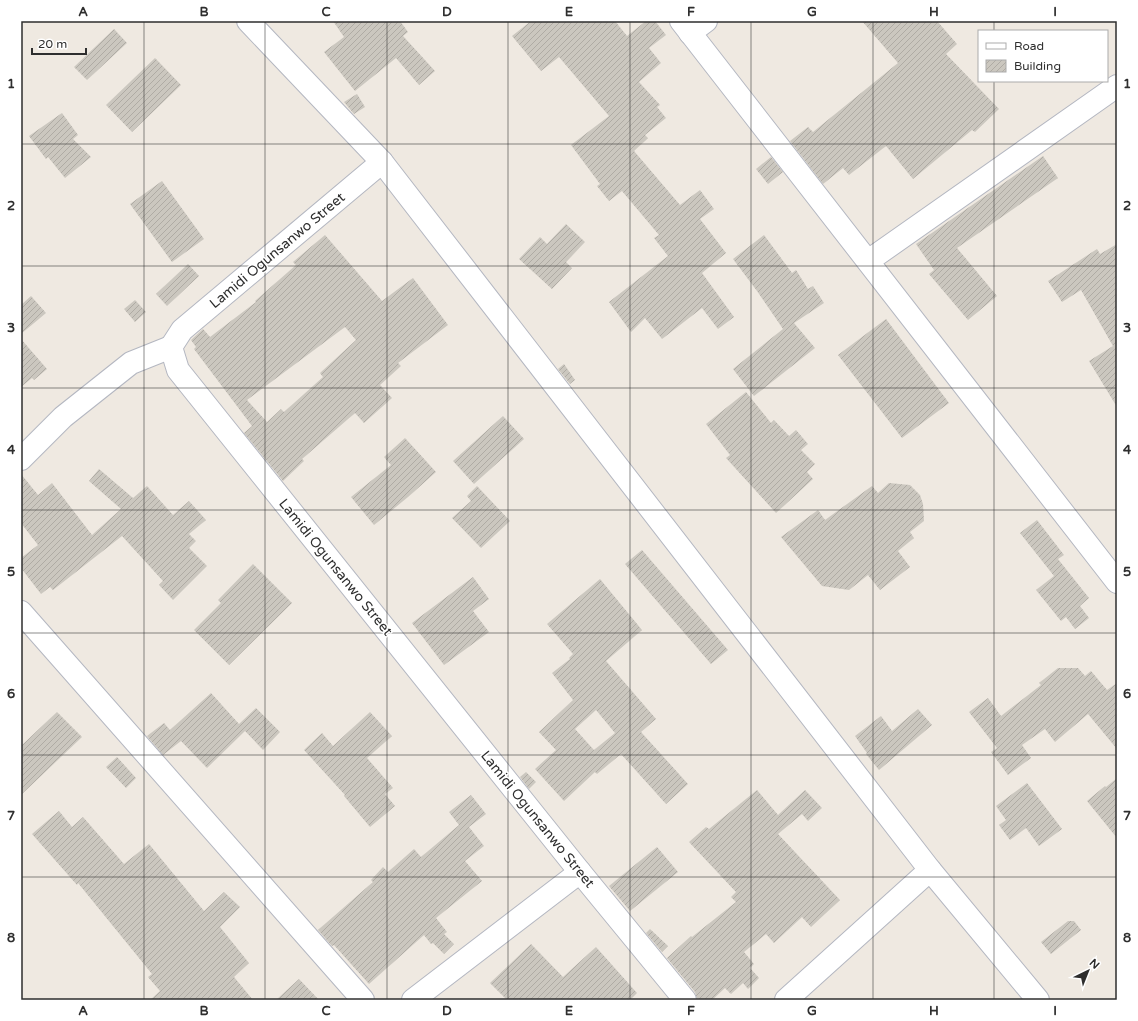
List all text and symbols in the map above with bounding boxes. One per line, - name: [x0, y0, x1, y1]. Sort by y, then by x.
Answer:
- text: A: [78, 4, 88, 20]
- text: B: [199, 4, 209, 20]
- text: C: [321, 4, 331, 20]
- text: D: [442, 4, 452, 20]
- text: E: [565, 4, 573, 20]
- text: F: [687, 4, 695, 20]
- text: G: [807, 4, 817, 20]
- text: H: [929, 4, 939, 20]
- text: I: [1053, 4, 1057, 20]
- scale bar: [32, 30, 86, 56]
- legend: [978, 30, 1108, 82]
- text: 20 m: [38, 37, 67, 51]
- text: Road: [1014, 39, 1044, 53]
- text: Building: [1014, 59, 1061, 73]
- text: 1: [7, 76, 15, 92]
- text: 1: [1123, 76, 1131, 92]
- street label: Lamidi Ogunsanwo Street: [206, 188, 349, 312]
- text: 2: [7, 198, 15, 214]
- text: 2: [1123, 198, 1131, 214]
- text: 3: [7, 320, 15, 336]
- text: 3: [1123, 320, 1131, 336]
- text: 4: [7, 442, 16, 458]
- text: 4: [1123, 442, 1132, 458]
- street label: Lamidi Ogunsanwo Street: [275, 495, 397, 640]
- text: 5: [7, 564, 15, 580]
- text: 5: [1123, 564, 1131, 580]
- text: 6: [7, 686, 15, 702]
- text: 6: [1123, 686, 1131, 702]
- street label: Lamidi Ogunsanwo Street: [477, 747, 599, 892]
- text: 7: [7, 808, 15, 824]
- text: 7: [1123, 808, 1131, 824]
- text: 8: [7, 930, 15, 946]
- text: 8: [1123, 930, 1131, 946]
- north arrow: [1068, 951, 1108, 991]
- text: N: [1087, 956, 1102, 972]
- text: A: [78, 1003, 88, 1019]
- text: B: [199, 1003, 209, 1019]
- text: C: [321, 1003, 331, 1019]
- text: D: [442, 1003, 452, 1019]
- text: E: [565, 1003, 573, 1019]
- text: F: [687, 1003, 695, 1019]
- text: G: [807, 1003, 817, 1019]
- text: H: [929, 1003, 939, 1019]
- text: I: [1053, 1003, 1057, 1019]

